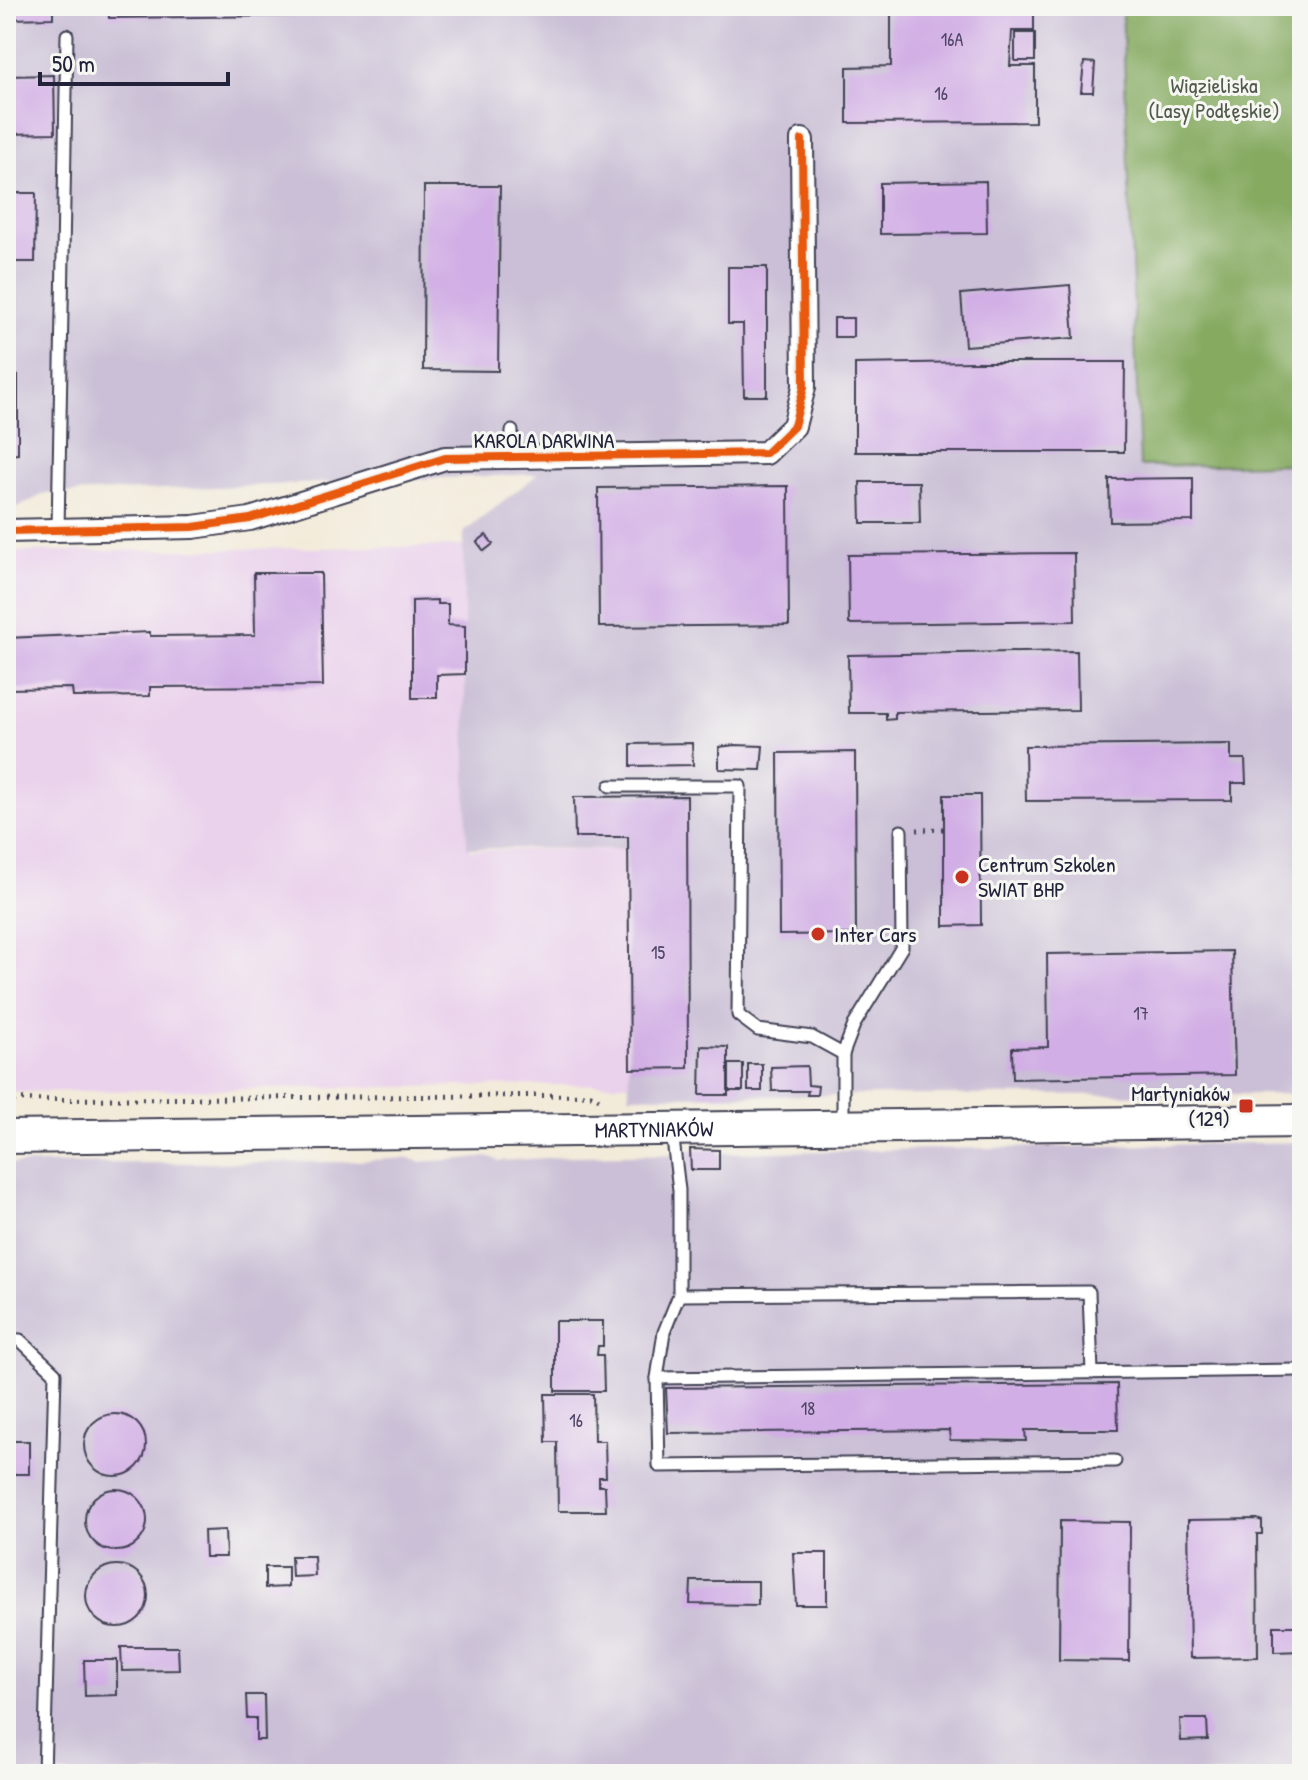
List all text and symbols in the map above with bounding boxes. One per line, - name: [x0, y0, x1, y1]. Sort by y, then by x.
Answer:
- house number: 16A: [941, 27, 963, 52]
- scale bar: [40, 36, 228, 86]
- text: 50 m: [52, 47, 95, 79]
- park label: Wiązieliska (Lasy Podłęskie): [1148, 70, 1280, 125]
- house number: 16: [934, 81, 948, 106]
- street label: KAROLA DARWINA: [474, 425, 615, 455]
- place label: Centrum Szkolen SWIAT BHP: [978, 849, 1116, 904]
- marker: Centrum Szkolen SWIAT BHP: [953, 868, 971, 886]
- place label: Inter Cars: [834, 919, 917, 949]
- marker: Inter Cars: [809, 925, 827, 943]
- house number: 15: [651, 940, 665, 965]
- house number: 17: [1133, 1001, 1149, 1026]
- place label: Martyniaków (129): [1131, 1078, 1230, 1133]
- marker: Martyniaków (129): [1237, 1097, 1255, 1115]
- street label: MARTYNIAKÓW: [594, 1113, 714, 1145]
- house number: 18: [801, 1396, 815, 1421]
- house number: 16: [569, 1408, 583, 1433]

